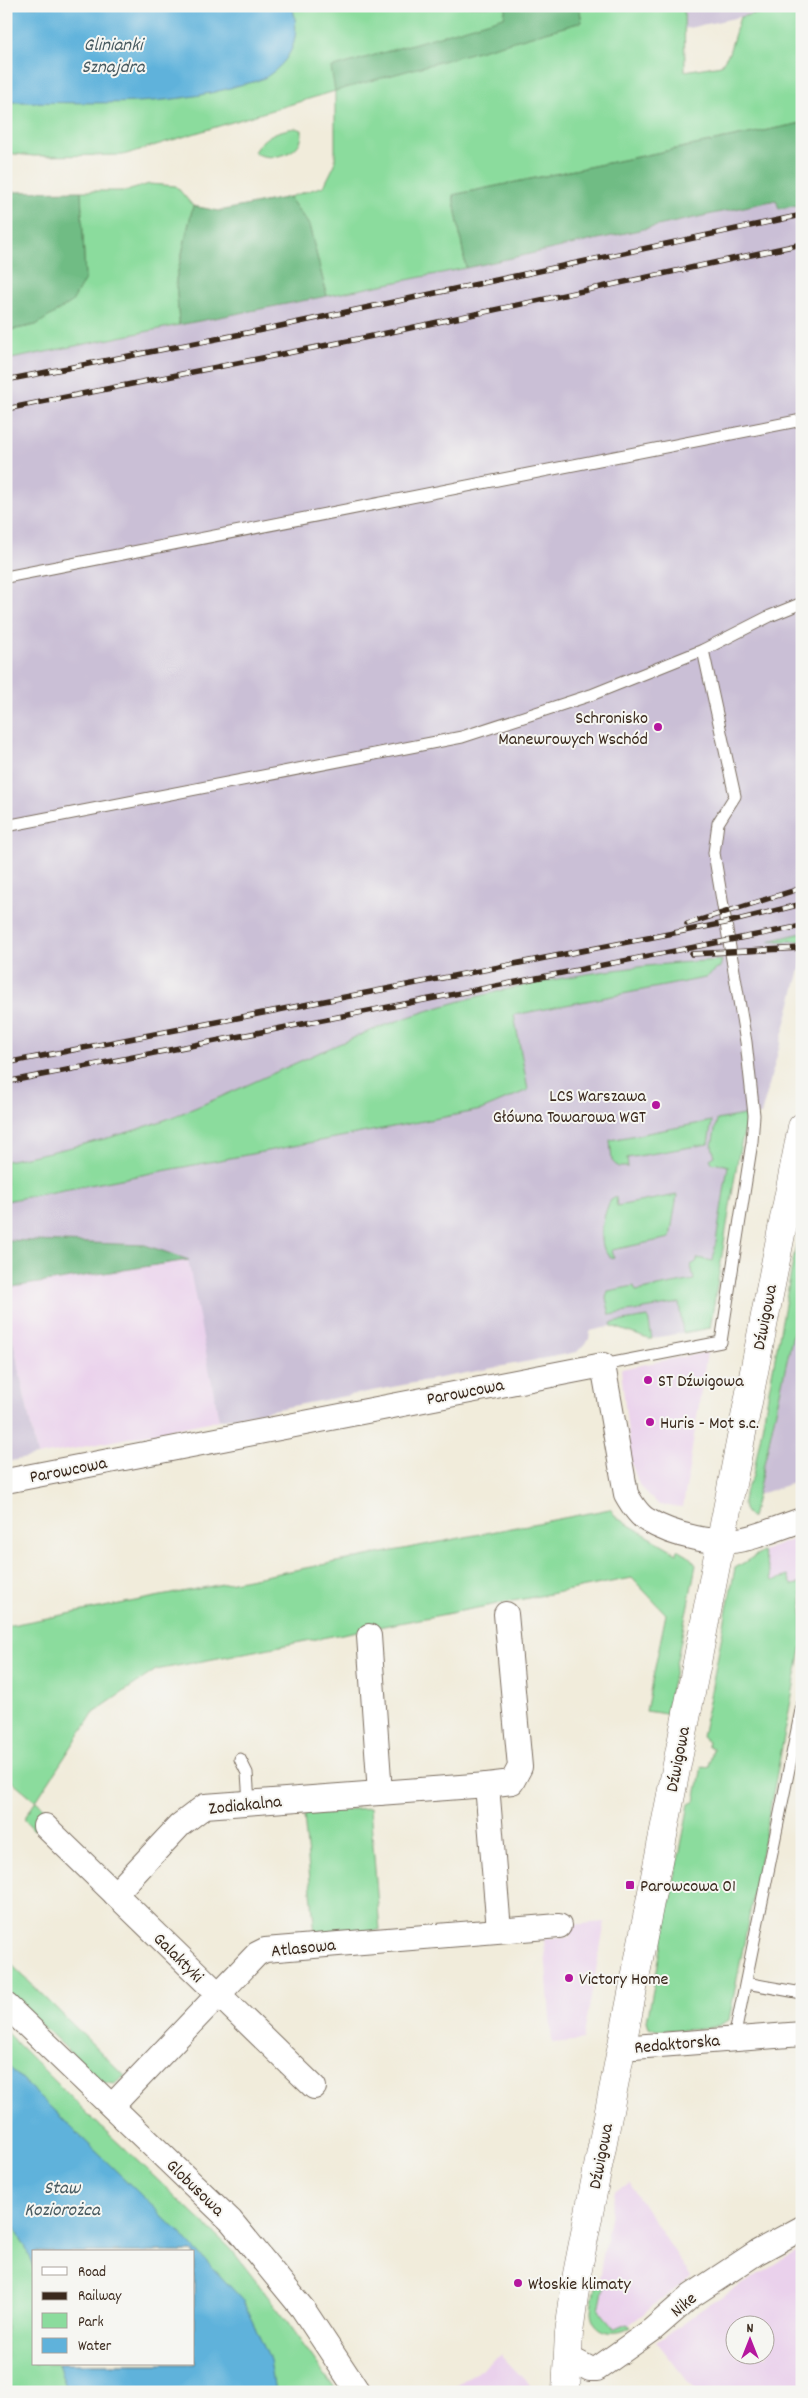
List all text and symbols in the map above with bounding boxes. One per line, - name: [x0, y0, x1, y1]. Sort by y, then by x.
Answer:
- water label: Glinianki Sznajdra: [81, 33, 146, 82]
- place label: Schronisko Manewrowych Wschód: [498, 707, 648, 753]
- marker: Schronisko Manewrowych Wschód: [652, 721, 664, 733]
- place label: LCS Warszawa Główna Towarowa WGT: [493, 1085, 647, 1131]
- marker: LCS Warszawa Główna Towarowa WGT: [650, 1099, 662, 1111]
- street label: Dźwigowa: [748, 1282, 785, 1352]
- place label: ST Dźwigowa: [658, 1370, 744, 1395]
- street label: Parowcowa: [425, 1374, 507, 1413]
- marker: ST Dźwigowa: [642, 1374, 654, 1386]
- place label: Huris - Mot s.c.: [660, 1412, 759, 1437]
- marker: Huris - Mot s.c.: [644, 1416, 656, 1428]
- street label: Parowcowa: [28, 1452, 110, 1491]
- street label: Dźwigowa: [661, 1724, 698, 1794]
- street label: Zodiakalna: [208, 1790, 283, 1823]
- place label: Parowcowa 01: [640, 1875, 736, 1900]
- marker: Parowcowa 01: [624, 1879, 636, 1891]
- street label: Galaktyki: [146, 1928, 208, 1990]
- street label: Atlasowa: [270, 1934, 337, 1965]
- place label: Victory Home: [579, 1968, 669, 1993]
- marker: Victory Home: [563, 1972, 575, 1984]
- street label: Redaktorska: [633, 2029, 722, 2062]
- street label: Dźwigowa: [584, 2121, 621, 2191]
- street label: Globusowa: [159, 2155, 229, 2223]
- water label: Staw Koziorożca: [24, 2176, 101, 2225]
- legend: [32, 2250, 195, 2366]
- text: Road: [78, 2262, 106, 2284]
- place label: Włoskie klimaty: [528, 2273, 632, 2298]
- marker: Włoskie klimaty: [512, 2277, 524, 2289]
- text: Railway: [78, 2286, 122, 2308]
- street label: Nike: [666, 2287, 703, 2324]
- text: Park: [78, 2312, 104, 2334]
- north arrow: [726, 2316, 776, 2366]
- text: N: [747, 2319, 754, 2339]
- text: Water: [78, 2336, 112, 2358]

